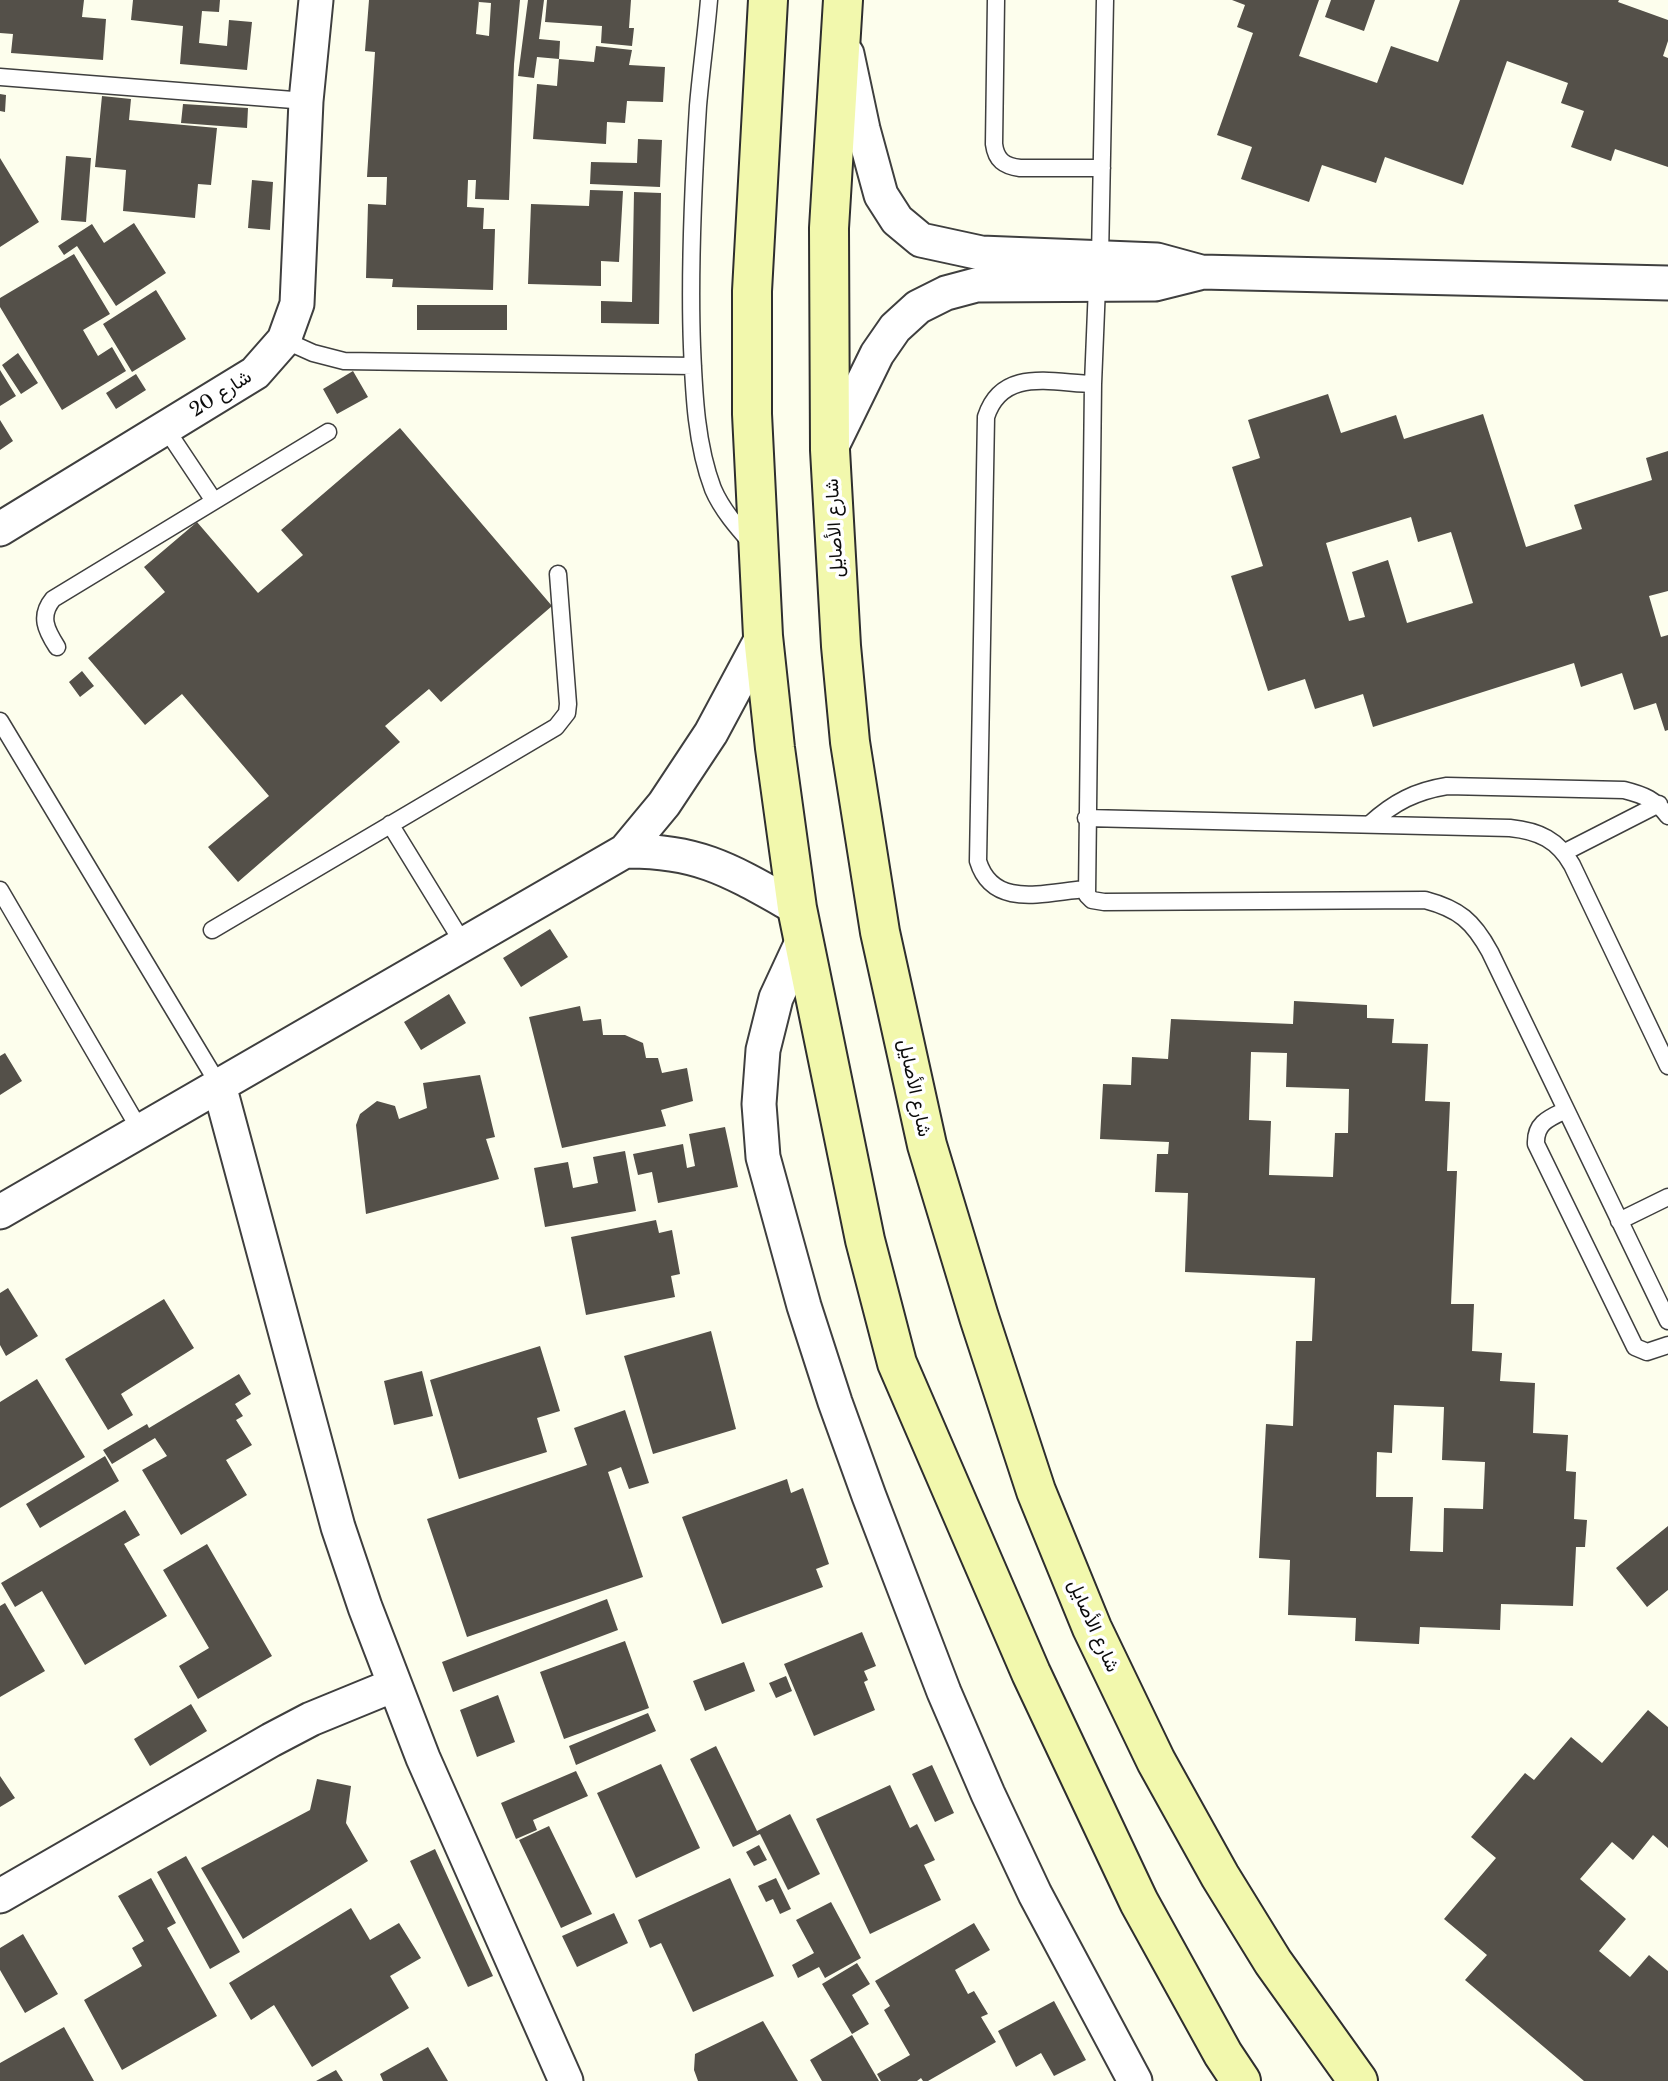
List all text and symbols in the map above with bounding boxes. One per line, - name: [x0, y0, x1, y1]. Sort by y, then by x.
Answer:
- street label: شارع 20: [186, 366, 256, 422]
- street label: شارع الأصايل: [821, 478, 849, 578]
- street label: شارع الأصايل: [893, 1037, 935, 1139]
- street label: شارع الأصايل: [1062, 1576, 1124, 1676]

